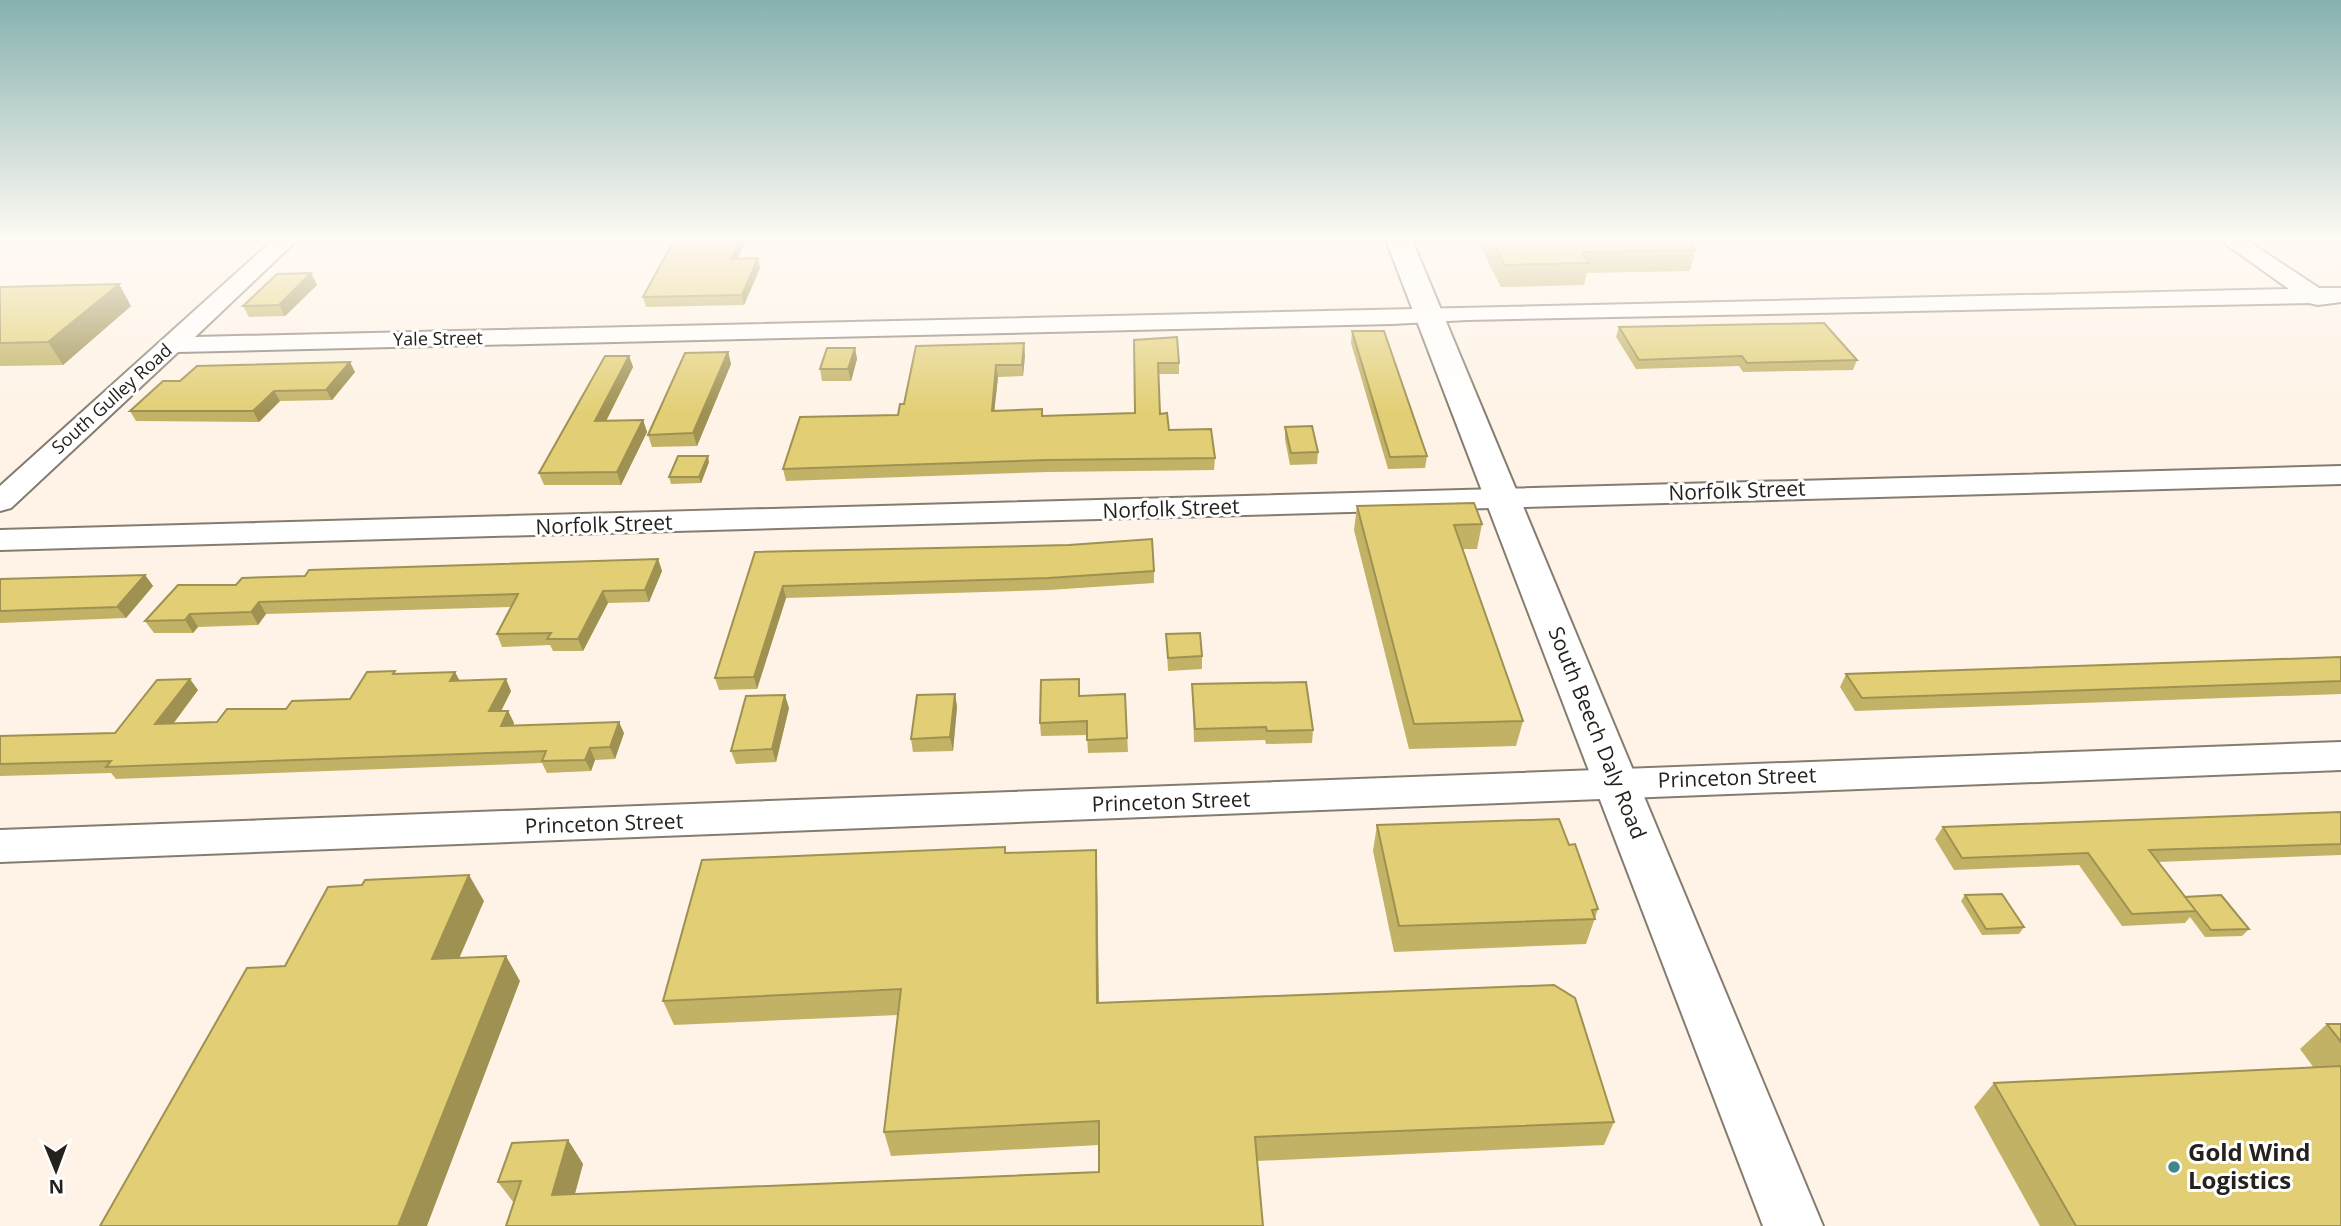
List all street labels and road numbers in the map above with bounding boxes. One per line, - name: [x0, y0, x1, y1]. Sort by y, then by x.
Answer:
- street label: Yale Street: [393, 325, 483, 351]
- street label: South Gulley Road: [46, 338, 177, 459]
- street label: Norfolk Street: [1668, 474, 1806, 506]
- street label: Norfolk Street: [1102, 492, 1240, 524]
- street label: Norfolk Street: [535, 508, 673, 540]
- street label: South Beech Daly Road: [1542, 622, 1653, 843]
- street label: Princeton Street: [1657, 760, 1817, 794]
- street label: Princeton Street: [1091, 784, 1251, 818]
- street label: Princeton Street: [524, 806, 684, 840]

